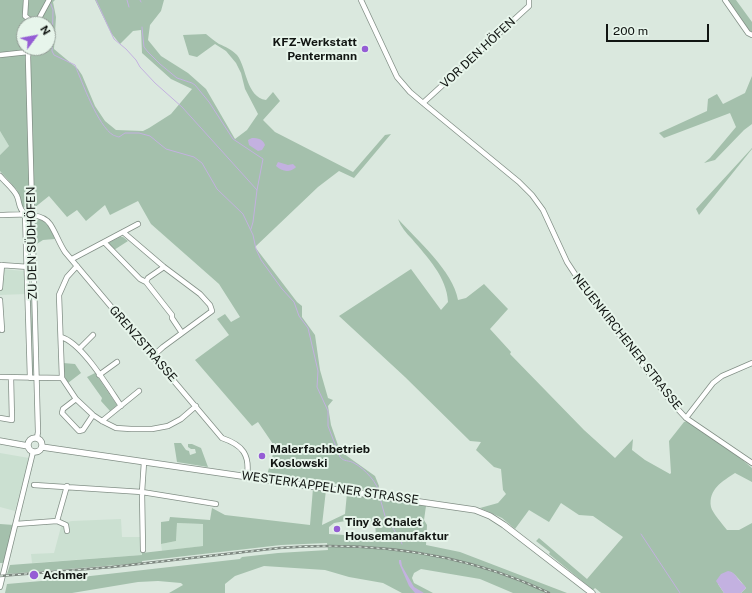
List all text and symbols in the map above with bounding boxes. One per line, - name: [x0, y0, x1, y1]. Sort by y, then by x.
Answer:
- street label: VOR DEN HÖFEN: [438, 15, 518, 91]
- north arrow: [16, 16, 56, 56]
- scale bar: [608, 16, 711, 42]
- text: N: [38, 23, 53, 37]
- text: 200 m: [613, 24, 648, 38]
- place label: KFZ-Werkstatt Pentermann: [273, 35, 357, 63]
- marker: KFZ-Werkstatt Pentermann: [360, 44, 370, 54]
- street label: ZU DEN SÜDHÖFEN: [24, 186, 40, 300]
- street label: NEUENKIRCHENER STRASSE: [569, 271, 685, 413]
- street label: GRENZSTRASSE: [106, 303, 180, 385]
- place label: Malerfachbetrieb Koslowski: [270, 442, 370, 470]
- marker: Malerfachbetrieb Koslowski: [257, 451, 267, 461]
- street label: WESTERKAPPELNER STRASSE: [240, 468, 420, 508]
- place label: Tiny & Chalet Housemanufaktur: [345, 515, 449, 543]
- marker: Tiny & Chalet Housemanufaktur: [332, 524, 342, 534]
- place label: Achmer: [43, 568, 88, 582]
- marker: Achmer: [28, 569, 40, 581]

